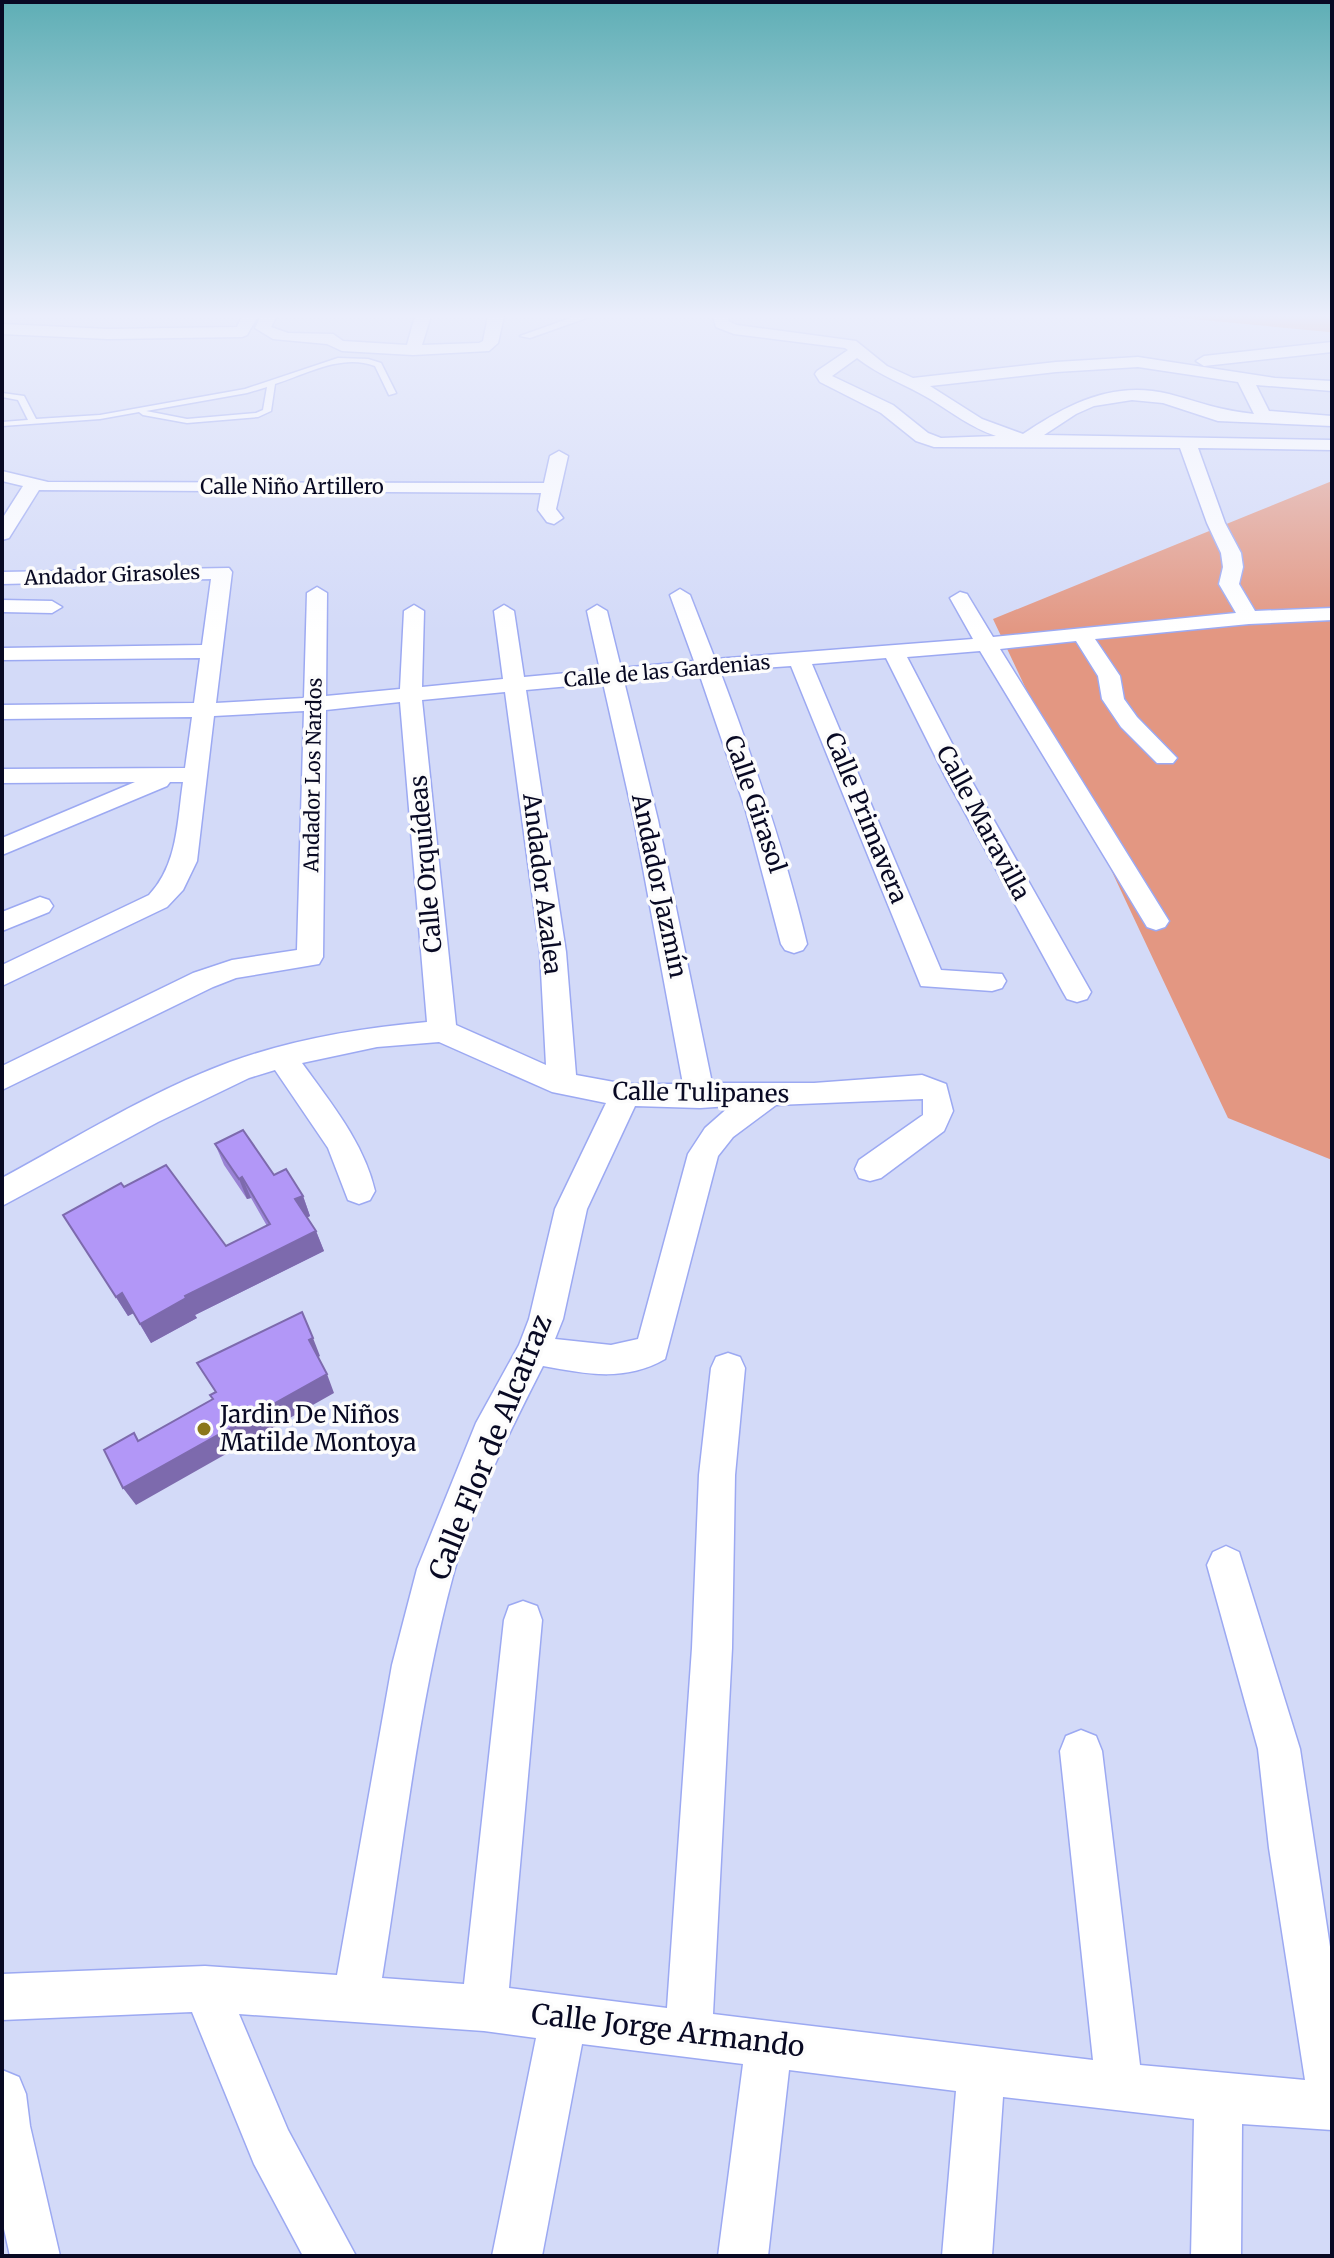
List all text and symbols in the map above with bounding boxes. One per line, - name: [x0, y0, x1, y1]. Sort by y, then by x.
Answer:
- street label: Calle Niño Artillero: [200, 474, 384, 499]
- street label: Andador Girasoles: [22, 559, 200, 590]
- street label: Calle de las Gardenias: [563, 649, 771, 692]
- street label: Andador Los Nardos: [298, 677, 327, 874]
- street label: Calle Primavera: [818, 728, 915, 908]
- street label: Calle Girasol: [717, 731, 793, 877]
- street label: Calle Maravilla: [930, 740, 1037, 906]
- street label: Calle Orquídeas: [402, 774, 449, 954]
- street label: Andador Jazmín: [625, 790, 694, 981]
- street label: Andador Azalea: [516, 791, 569, 976]
- street label: Calle Tulipanes: [612, 1075, 790, 1110]
- street label: Calle Flor de Alcatraz: [420, 1309, 560, 1585]
- place label: Jardin De Niños Matilde Montoya: [219, 1399, 417, 1458]
- marker: Jardin De Niños Matilde Montoya: [195, 1420, 213, 1438]
- street label: Calle Jorge Armando: [529, 1995, 807, 2065]

